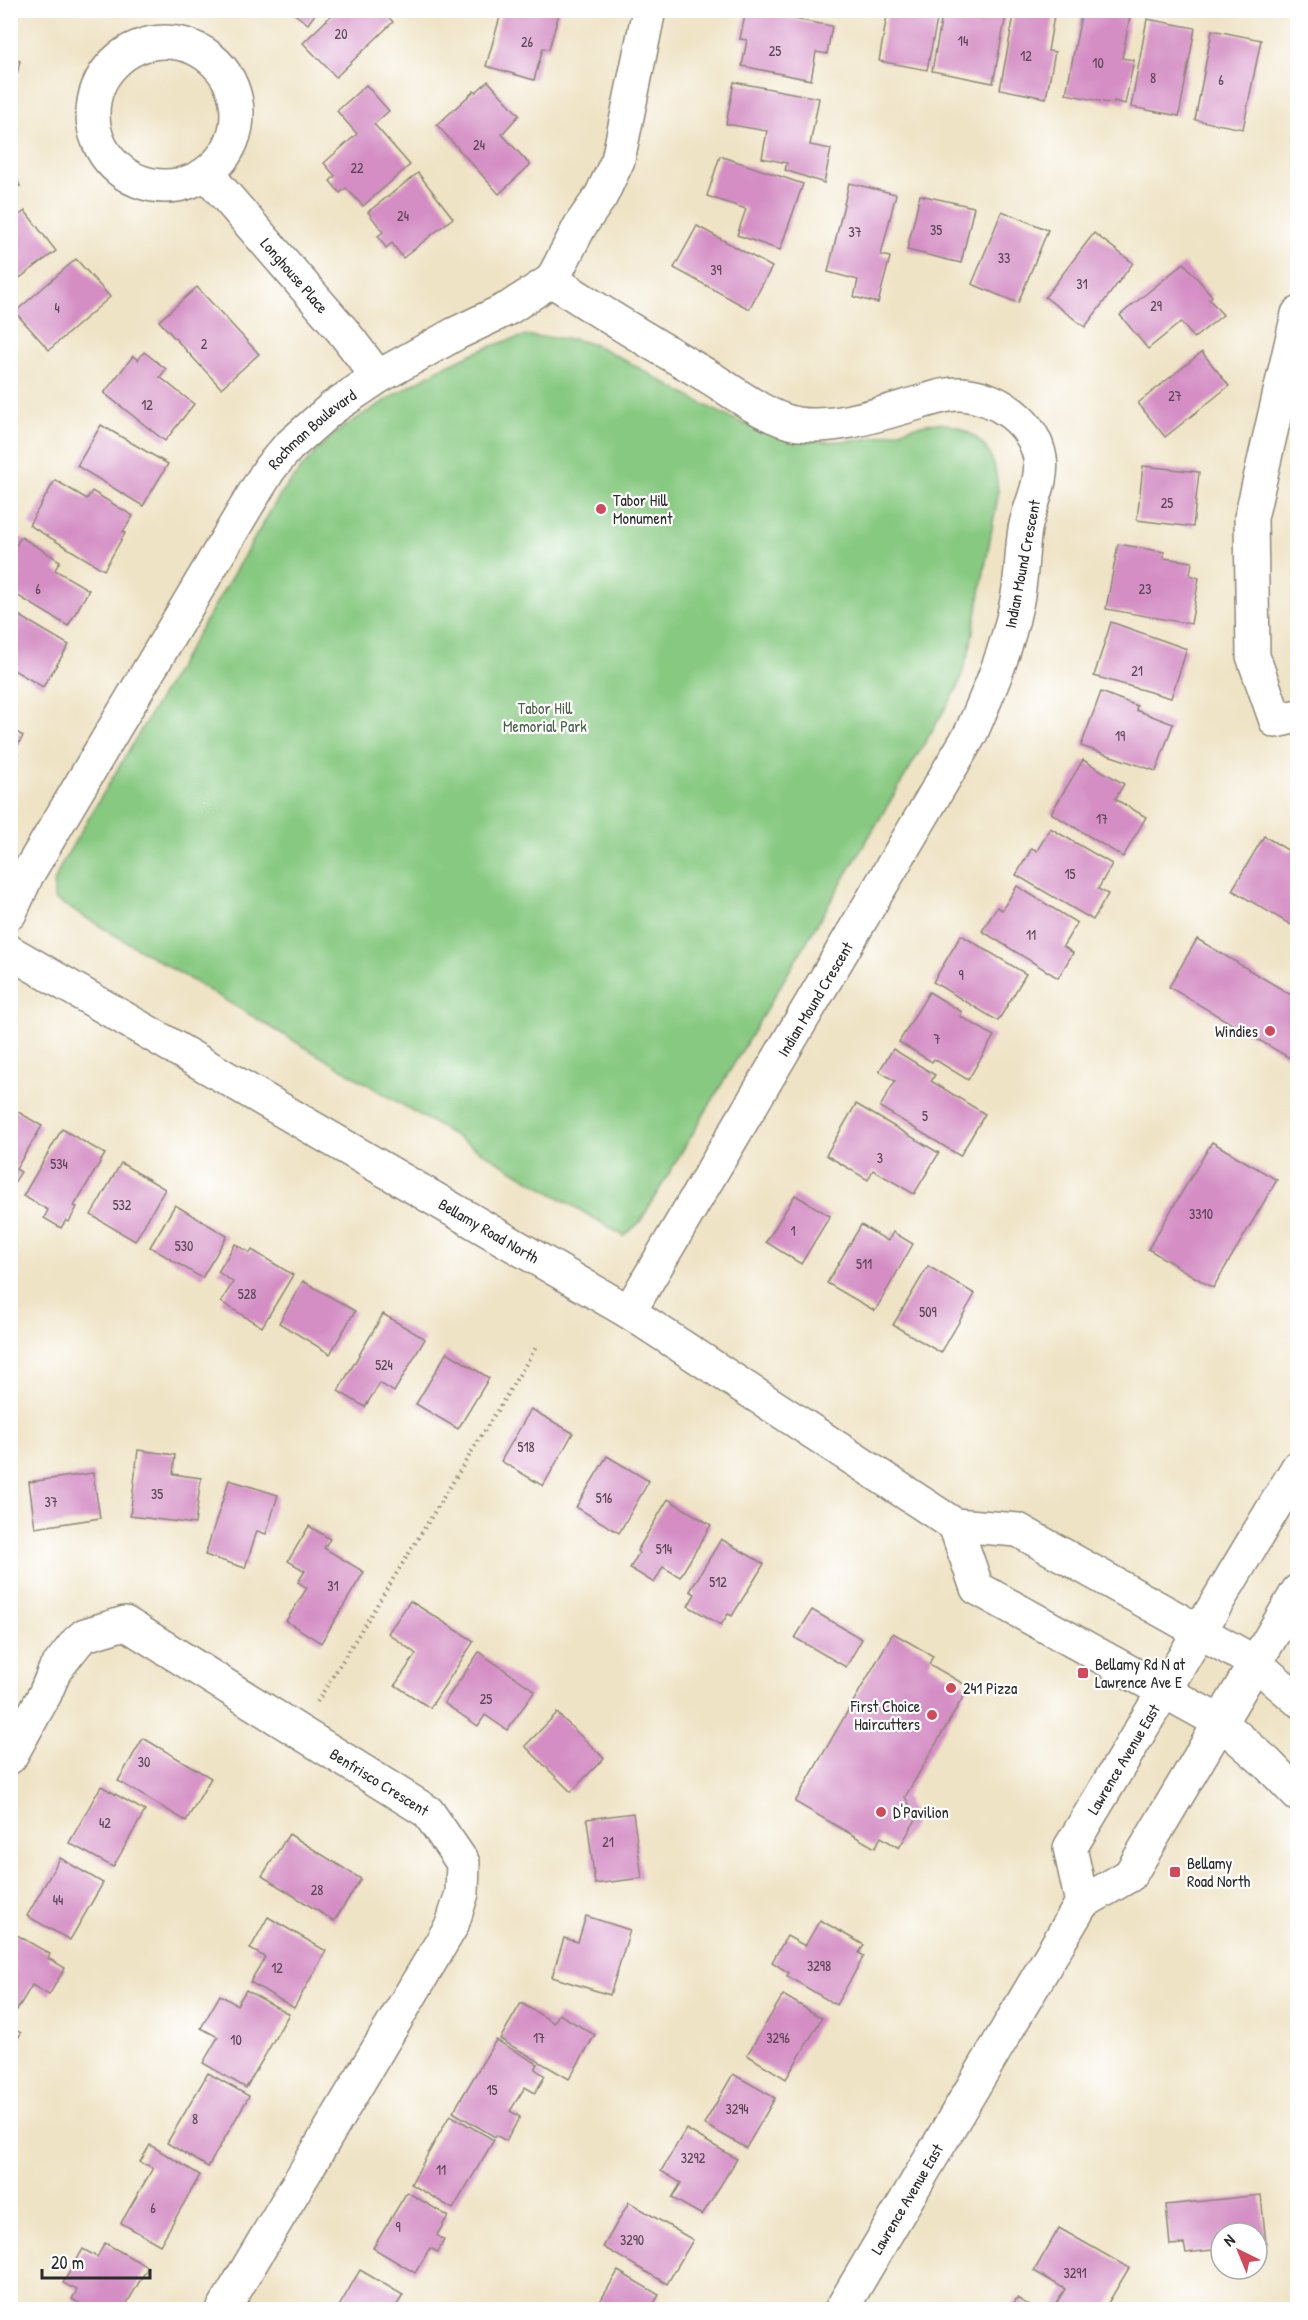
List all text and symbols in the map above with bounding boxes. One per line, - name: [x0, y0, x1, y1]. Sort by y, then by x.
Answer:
- house number: 20: [335, 24, 347, 43]
- house number: 14: [958, 31, 968, 50]
- house number: 26: [521, 32, 533, 51]
- house number: 25: [769, 41, 781, 60]
- house number: 12: [1020, 46, 1032, 65]
- house number: 10: [1092, 53, 1104, 72]
- house number: 8: [1150, 68, 1156, 87]
- house number: 6: [1218, 70, 1224, 89]
- house number: 24: [473, 135, 485, 154]
- house number: 22: [350, 158, 364, 177]
- house number: 24: [397, 206, 409, 225]
- house number: 35: [930, 220, 942, 239]
- house number: 37: [848, 222, 862, 241]
- street label: Longhouse Place: [256, 233, 334, 318]
- house number: 33: [998, 248, 1010, 267]
- house number: 39: [710, 260, 722, 279]
- house number: 31: [1076, 274, 1088, 293]
- house number: 29: [1150, 296, 1162, 315]
- house number: 4: [54, 298, 60, 317]
- house number: 2: [201, 334, 208, 353]
- street label: Rochman Boulevard: [263, 384, 360, 474]
- house number: 27: [1168, 386, 1182, 405]
- house number: 12: [141, 395, 153, 414]
- place label: Tabor Hill Monument: [613, 489, 673, 529]
- house number: 25: [1161, 493, 1173, 512]
- street label: Indian Mound Crescent: [999, 497, 1045, 630]
- marker: Tabor Hill Monument: [594, 502, 608, 516]
- house number: 6: [35, 579, 41, 598]
- house number: 23: [1139, 579, 1151, 598]
- house number: 21: [1131, 661, 1143, 680]
- park label: Tabor Hill Memorial Park: [503, 697, 587, 737]
- house number: 19: [1115, 726, 1125, 745]
- house number: 17: [1096, 809, 1108, 828]
- house number: 15: [1064, 864, 1076, 883]
- house number: 11: [1026, 925, 1036, 944]
- street label: Indian Mound Crescent: [772, 937, 858, 1061]
- house number: 9: [958, 965, 964, 984]
- place label: Windies: [1215, 1020, 1258, 1042]
- marker: Windies: [1263, 1024, 1277, 1038]
- house number: 7: [934, 1029, 941, 1048]
- house number: 5: [922, 1106, 928, 1125]
- house number: 3: [877, 1148, 883, 1167]
- house number: 534: [50, 1154, 68, 1173]
- street label: Bellamy Road North: [435, 1193, 543, 1268]
- house number: 532: [113, 1195, 132, 1214]
- house number: 3310: [1189, 1204, 1213, 1223]
- house number: 1: [790, 1221, 796, 1240]
- house number: 530: [175, 1236, 193, 1255]
- house number: 511: [856, 1254, 872, 1273]
- house number: 528: [238, 1284, 256, 1303]
- house number: 509: [919, 1302, 937, 1321]
- house number: 524: [375, 1355, 393, 1374]
- house number: 518: [517, 1437, 535, 1456]
- house number: 35: [151, 1484, 163, 1503]
- house number: 516: [596, 1488, 613, 1507]
- house number: 37: [44, 1492, 58, 1511]
- house number: 514: [656, 1539, 672, 1558]
- house number: 512: [709, 1572, 727, 1591]
- house number: 31: [327, 1576, 339, 1595]
- place label: Bellamy Rd N at Lawrence Ave E: [1095, 1653, 1186, 1693]
- marker: Bellamy Rd N at Lawrence Ave E: [1076, 1666, 1090, 1680]
- place label: 241 Pizza: [963, 1677, 1017, 1699]
- marker: 241 Pizza: [944, 1681, 958, 1695]
- house number: 25: [480, 1689, 492, 1708]
- place label: First Choice Haircutters: [850, 1695, 921, 1735]
- street label: Lawrence Avenue East: [1082, 1699, 1165, 1818]
- marker: First Choice Haircutters: [925, 1708, 939, 1722]
- street label: Benfrisco Crescent: [326, 1743, 433, 1821]
- house number: 30: [138, 1752, 150, 1771]
- place label: D'Pavilion: [893, 1801, 949, 1823]
- marker: D'Pavilion: [874, 1805, 888, 1819]
- house number: 42: [99, 1813, 111, 1832]
- house number: 21: [602, 1832, 614, 1851]
- place label: Bellamy Road North: [1187, 1852, 1251, 1892]
- marker: Bellamy Road North: [1168, 1865, 1182, 1879]
- house number: 28: [311, 1880, 323, 1899]
- house number: 44: [53, 1890, 63, 1909]
- house number: 3298: [807, 1956, 831, 1975]
- house number: 12: [271, 1958, 283, 1977]
- house number: 17: [533, 2028, 545, 2047]
- house number: 3296: [766, 2028, 790, 2047]
- house number: 10: [230, 2030, 242, 2049]
- house number: 15: [486, 2080, 498, 2099]
- house number: 3294: [725, 2099, 749, 2118]
- house number: 8: [192, 2109, 198, 2128]
- street label: Lawrence Avenue East: [865, 2139, 948, 2258]
- house number: 3292: [681, 2148, 706, 2167]
- house number: 11: [436, 2160, 446, 2179]
- house number: 6: [150, 2198, 156, 2217]
- house number: 9: [395, 2217, 401, 2236]
- north arrow: [1209, 2221, 1269, 2281]
- text: N: [1218, 2229, 1240, 2251]
- house number: 3290: [620, 2230, 644, 2249]
- scale bar: [42, 2242, 150, 2280]
- text: 20 m: [51, 2250, 84, 2275]
- house number: 3291: [1063, 2263, 1087, 2282]

